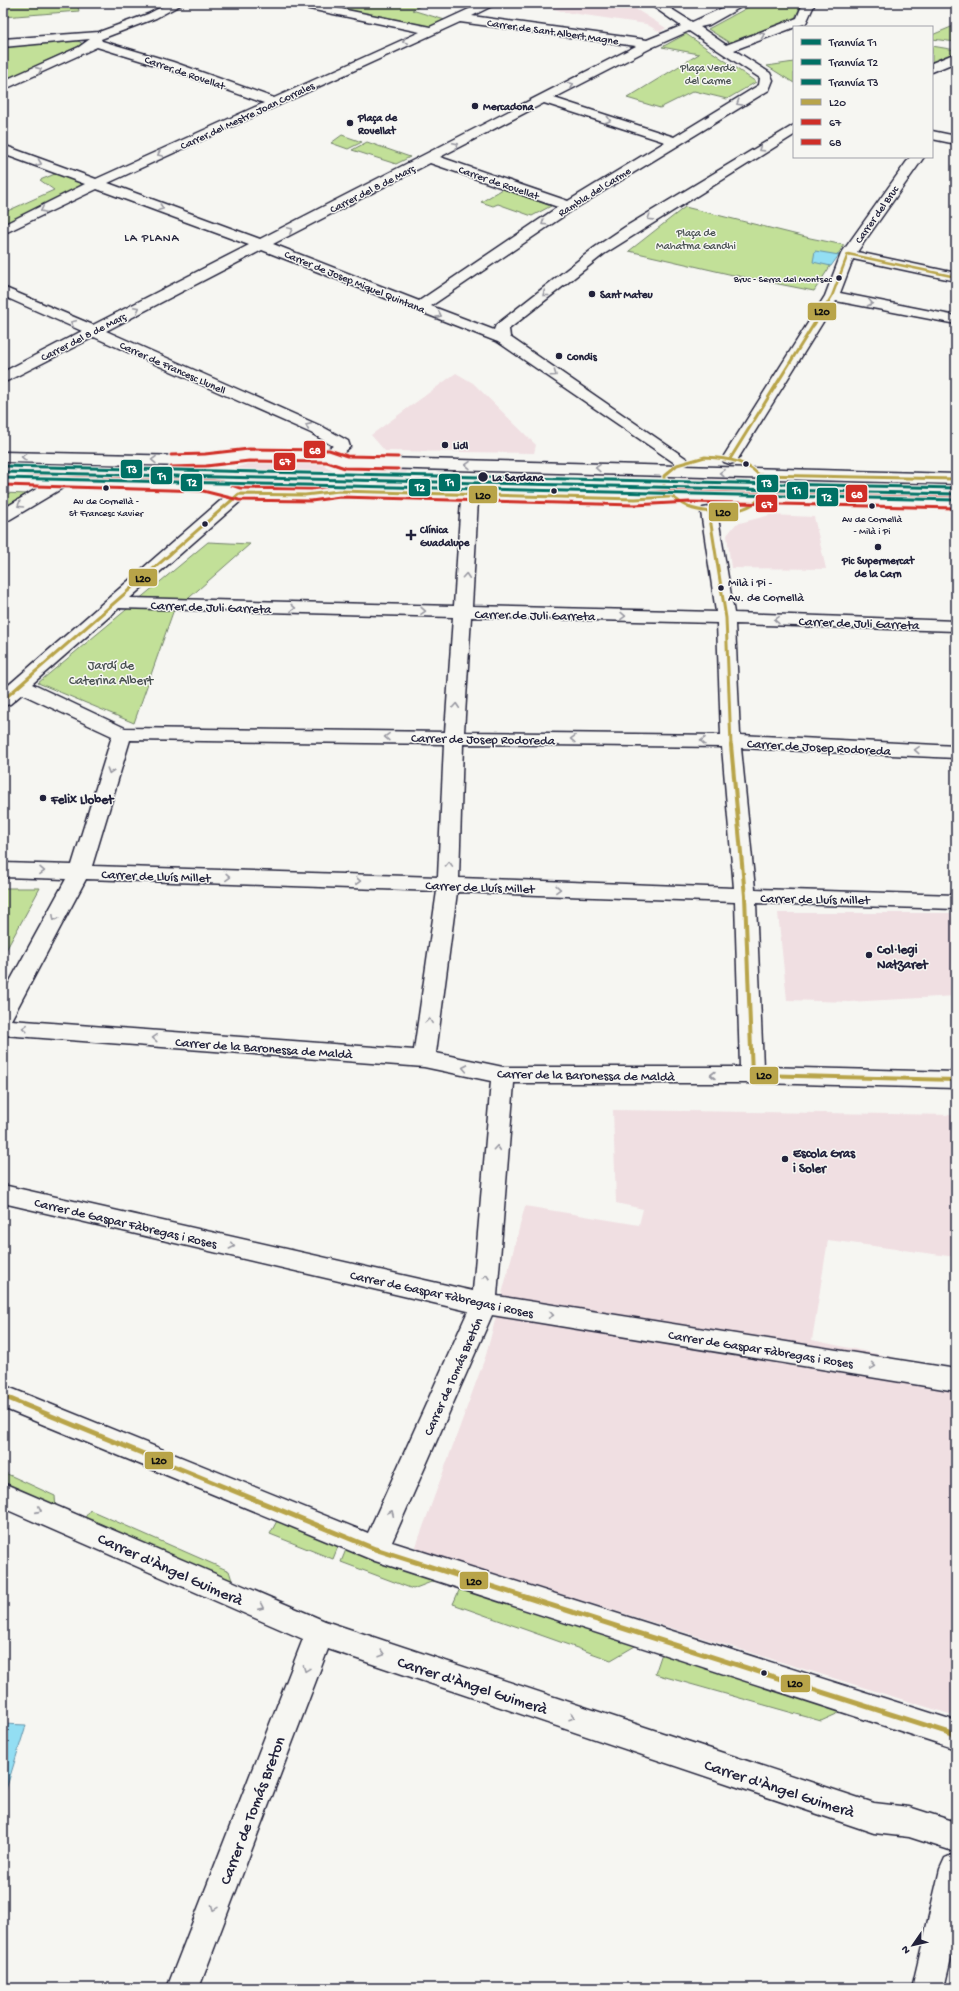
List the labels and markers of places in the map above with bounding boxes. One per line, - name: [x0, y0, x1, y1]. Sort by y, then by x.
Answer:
- marker: Mercadona: [470, 101, 480, 111]
- place label: Mercadona: [483, 102, 534, 114]
- place label: Plaça de Rovellat: [357, 113, 398, 138]
- marker: Plaça de Rovellat: [345, 118, 355, 128]
- marker: Bruc - Serra del Montsec: [834, 273, 844, 283]
- place label: Bruc - Serra del Montsec: [733, 274, 833, 286]
- marker: Sant Mateu: [587, 289, 597, 299]
- place label: Sant Mateu: [600, 289, 653, 302]
- marker: Condis: [554, 351, 564, 361]
- place label: Condis: [566, 352, 598, 364]
- marker: Lidl: [440, 440, 450, 450]
- place label: Lidl: [453, 441, 469, 453]
- unlabelled marker: [741, 459, 751, 469]
- marker: La Sardana: [476, 470, 490, 484]
- place label: La Sardana: [492, 473, 545, 485]
- marker: Av de Cornellà - St Francesc Xavier: [101, 483, 111, 493]
- unlabelled marker: [549, 486, 559, 496]
- place label: Av de Cornellà - St Francesc Xavier: [69, 496, 145, 520]
- marker: Av de Cornellà - Milà i Pi: [867, 501, 877, 511]
- place label: Av de Cornellà - Milà i Pi: [842, 514, 902, 538]
- unlabelled marker: [200, 519, 210, 529]
- place label: Clínica Guadalupe: [419, 524, 471, 550]
- marker: Clínica Guadalupe: [405, 529, 417, 541]
- marker: Pic Supermercat de la Carn: [873, 542, 883, 552]
- place label: Pic Supermercat de la Carn: [841, 555, 915, 581]
- place label: Milà i Pi - Av. de Cornellà: [728, 577, 804, 606]
- marker: Milà i Pi - Av. de Cornellà: [716, 583, 726, 593]
- marker: Felix Llobet: [38, 793, 48, 803]
- place label: Felix Llobet: [50, 793, 115, 808]
- place label: Col·legi Natzaret: [876, 943, 929, 973]
- marker: Col·legi Natzaret: [864, 950, 874, 960]
- place label: Escola Gras i Soler: [793, 1147, 856, 1177]
- marker: Escola Gras i Soler: [780, 1154, 790, 1164]
- unlabelled marker: [759, 1668, 769, 1678]

